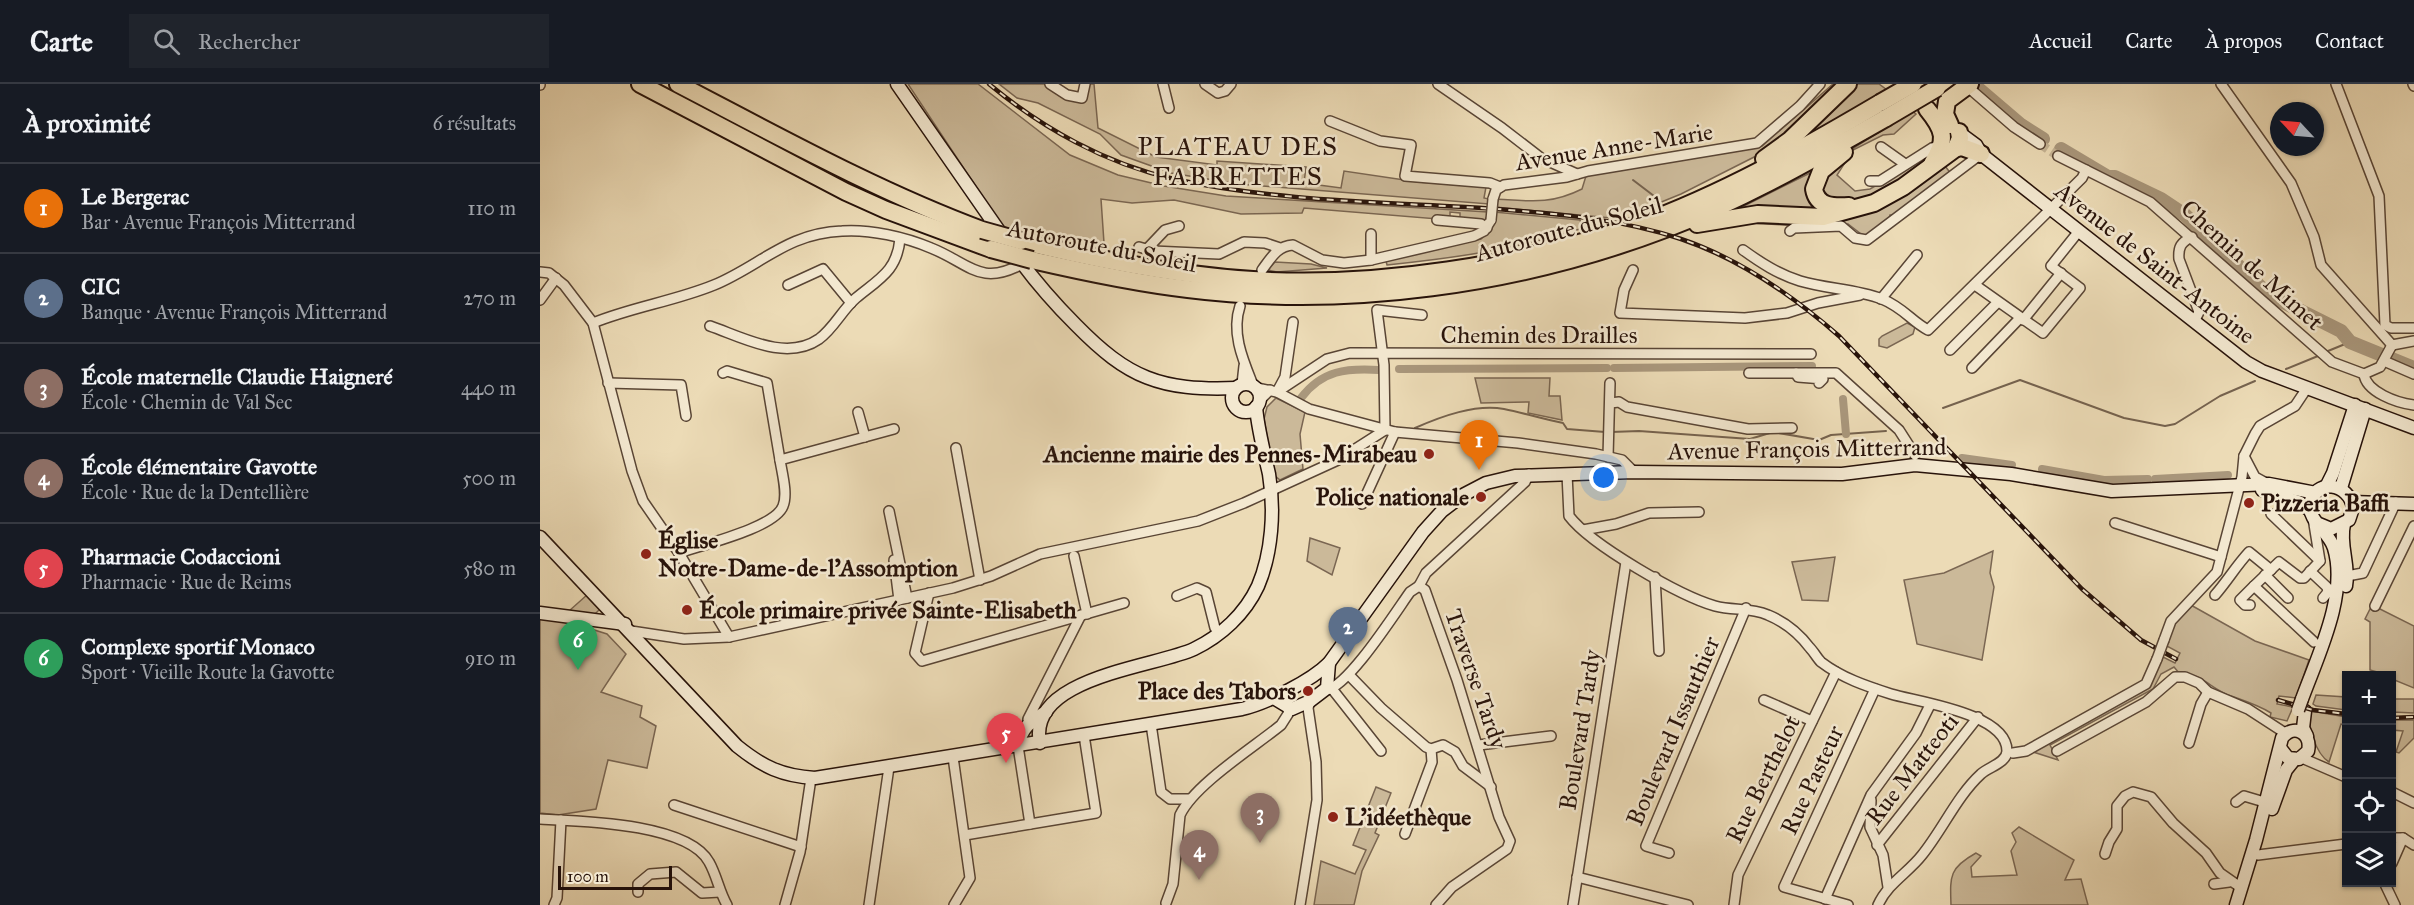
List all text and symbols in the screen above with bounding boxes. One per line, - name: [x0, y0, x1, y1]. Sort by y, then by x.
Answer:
- search box: [129, 14, 549, 68]
- text: Carte: [30, 24, 93, 59]
- icon: search: [150, 25, 183, 58]
- text: Rechercher: [198, 28, 300, 55]
- text: Accueil: [2029, 28, 2092, 54]
- text: Carte: [2125, 28, 2173, 54]
- text: À propos: [2206, 28, 2282, 54]
- text: Contact: [2315, 28, 2384, 54]
- north arrow: [2270, 102, 2324, 156]
- text: À proximité: [24, 107, 150, 139]
- text: 6 résultats: [433, 111, 516, 135]
- street label: Avenue Anne-Marie: [1512, 117, 1715, 178]
- district label: PLATEAU DES FABRETTES: [1138, 130, 1338, 192]
- street label: Avenue de Saint-Antoine: [2048, 175, 2261, 350]
- text: Le Bergerac: [81, 183, 189, 210]
- street label: Autoroute du Soleil: [1471, 189, 1666, 269]
- street label: Chemin de Mimet: [2174, 193, 2330, 337]
- text: 1: [40, 196, 47, 220]
- text: 110 m: [468, 196, 516, 220]
- text: Bar · Avenue François Mitterrand: [81, 210, 355, 234]
- street label: Autoroute du Soleil: [1004, 213, 1200, 279]
- text: CIC: [81, 273, 120, 300]
- text: 2: [39, 286, 48, 310]
- text: 270 m: [463, 286, 516, 310]
- text: Banque · Avenue François Mitterrand: [81, 300, 387, 324]
- street label: Chemin des Drailles: [1441, 320, 1637, 350]
- text: École maternelle Claudie Haigneré: [81, 363, 393, 390]
- text: 3: [40, 376, 48, 400]
- text: 440 m: [461, 376, 516, 400]
- text: École · Chemin de Val Sec: [81, 390, 292, 414]
- pin: 1: [1460, 420, 1498, 470]
- street label: Avenue François Mitterrand: [1666, 432, 1947, 466]
- place label: Ancienne mairie des Pennes-Mirabeau: [1042, 439, 1417, 469]
- marker: Ancienne mairie des Pennes-Mirabeau: [1422, 447, 1436, 461]
- text: École élémentaire Gavotte: [81, 453, 317, 480]
- your location: [1589, 463, 1618, 492]
- text: 4: [38, 466, 49, 490]
- text: 500 m: [462, 466, 516, 490]
- text: École · Rue de la Dentellière: [81, 480, 309, 504]
- place label: Police nationale: [1315, 482, 1469, 512]
- place label: Pizzeria Baffi: [2261, 488, 2390, 518]
- marker: Police nationale: [1474, 490, 1488, 504]
- marker: Pizzeria Baffi: [2242, 496, 2256, 510]
- place label: Église Notre-Dame-de-l'Assomption: [658, 524, 958, 583]
- text: Pharmacie Codaccioni: [81, 543, 281, 570]
- marker: Église Notre-Dame-de-l'Assomption: [639, 547, 653, 561]
- text: 5: [39, 556, 48, 580]
- text: 580 m: [463, 556, 516, 580]
- text: Pharmacie · Rue de Reims: [81, 570, 292, 594]
- place label: École primaire privée Sainte-Elisabeth: [699, 594, 1077, 625]
- marker: École primaire privée Sainte-Elisabeth: [680, 603, 694, 617]
- street label: Traverse Tardy: [1438, 605, 1514, 754]
- pin: 2: [1328, 608, 1368, 657]
- pin: 6: [558, 620, 597, 670]
- street label: Boulevard Issauthier: [1620, 632, 1726, 830]
- text: Complexe sportif Monaco: [81, 633, 315, 660]
- text: 6: [38, 646, 49, 670]
- text: 910 m: [465, 646, 516, 670]
- street label: Boulevard Tardy: [1553, 647, 1608, 812]
- text: Sport · Vieille Route la Gavotte: [81, 660, 334, 684]
- map controls: [2342, 671, 2396, 887]
- button: +: [2342, 671, 2396, 725]
- place label: Place des Tabors: [1138, 676, 1296, 706]
- marker: Place des Tabors: [1301, 684, 1315, 698]
- street label: Rue Matteoti: [1859, 707, 1965, 831]
- street label: Rue Berthelot: [1719, 710, 1807, 848]
- pin: 5: [986, 714, 1026, 763]
- street label: Rue Pasteur: [1774, 721, 1850, 839]
- button: −: [2342, 725, 2396, 779]
- button: locate: [2342, 779, 2396, 833]
- pin: 3: [1240, 794, 1280, 843]
- place label: L'idéethèque: [1345, 802, 1471, 832]
- marker: L'idéethèque: [1326, 810, 1340, 824]
- pin: 4: [1180, 830, 1218, 880]
- button: layers: [2342, 833, 2396, 887]
- scale bar: [558, 863, 672, 890]
- text: 100 m: [567, 867, 609, 886]

